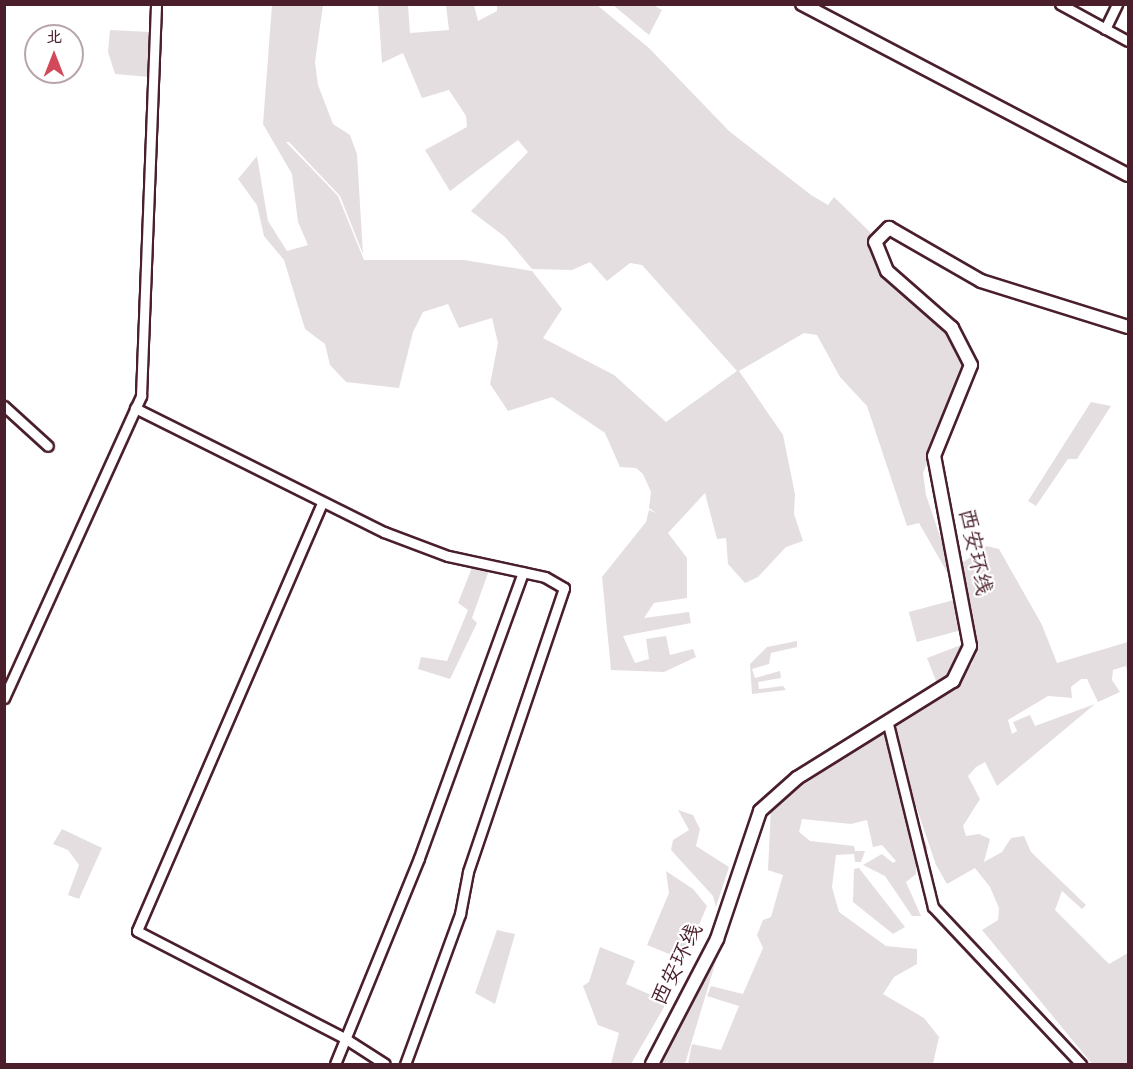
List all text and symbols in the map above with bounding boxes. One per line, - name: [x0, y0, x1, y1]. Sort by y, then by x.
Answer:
- north arrow: [24, 24, 84, 84]
- text: 北: [46, 27, 62, 48]
- street label: 西安环线: [952, 506, 996, 598]
- street label: 西安环线: [647, 920, 709, 1010]

